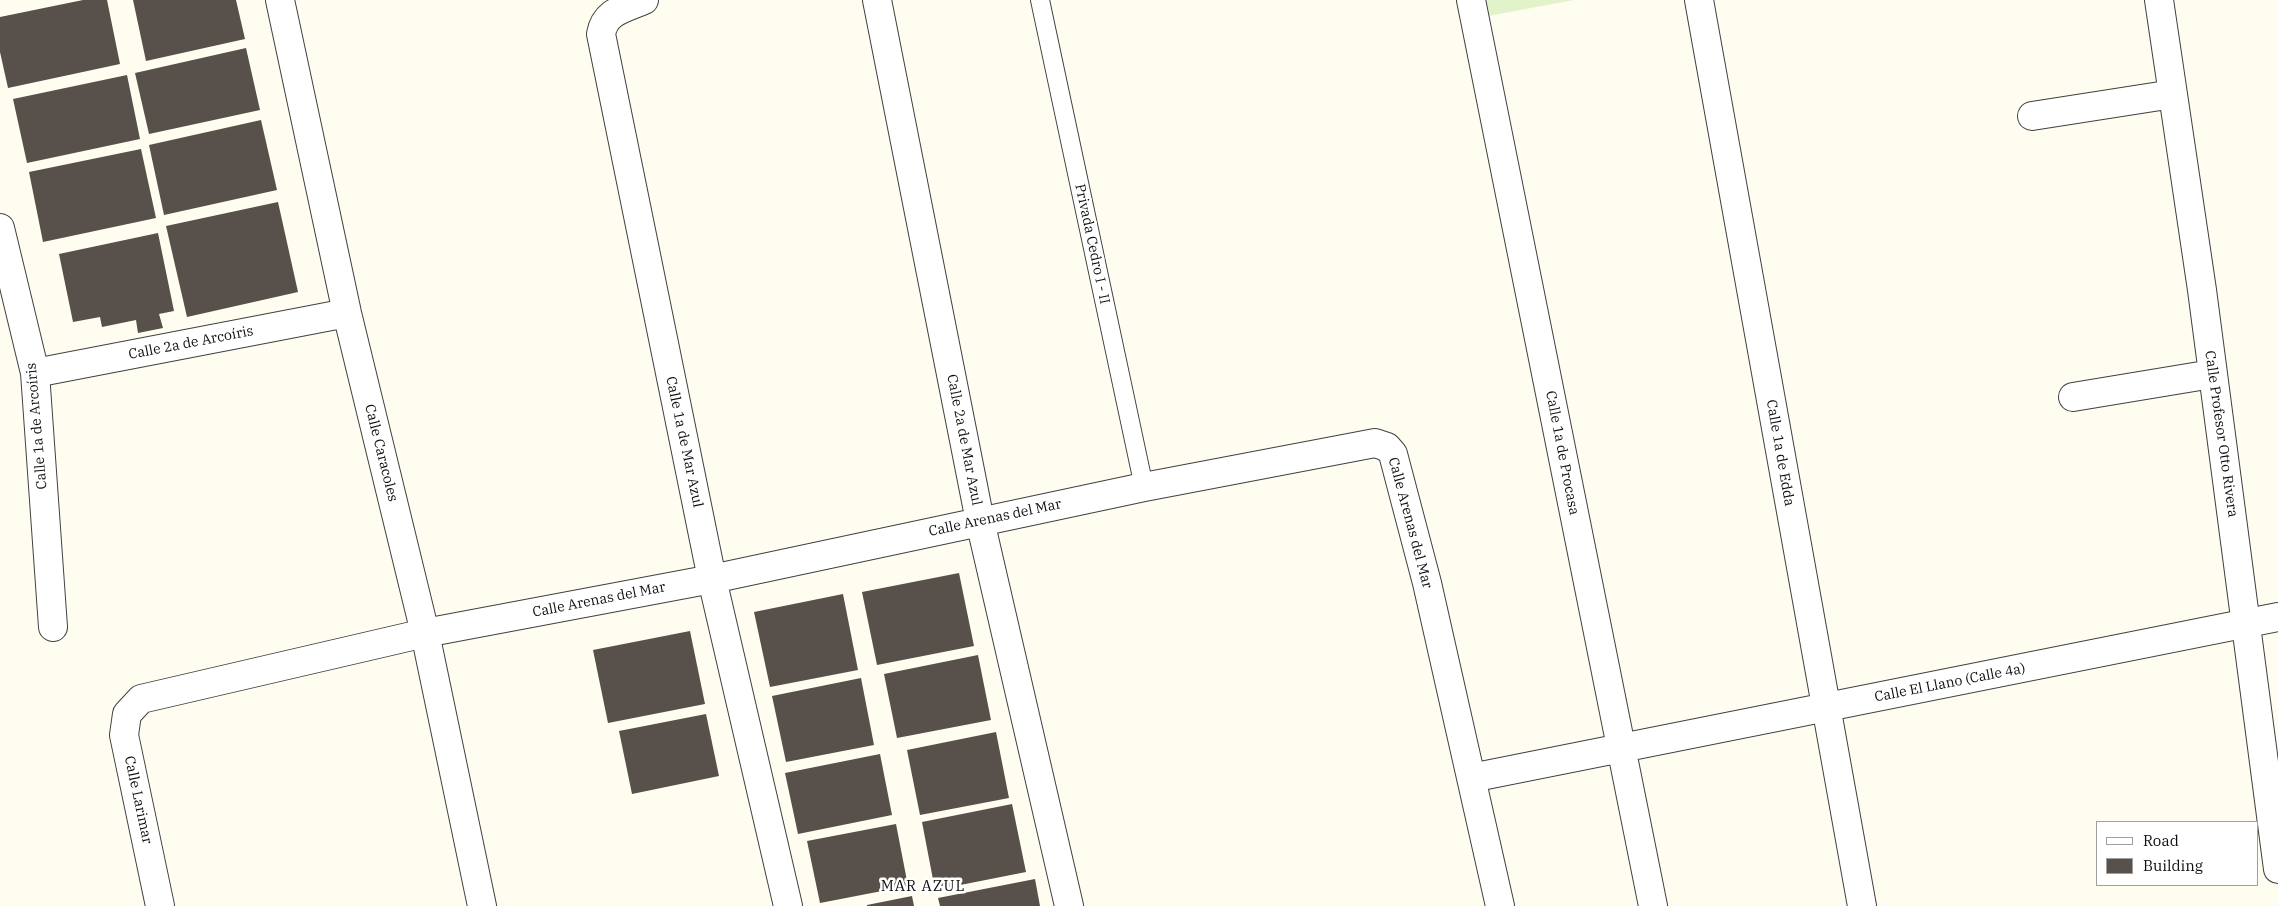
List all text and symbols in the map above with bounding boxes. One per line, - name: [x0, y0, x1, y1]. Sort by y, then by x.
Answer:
- street label: Privada Cedro I - II: [1071, 182, 1113, 306]
- street label: Calle 2a de Arcoíris: [127, 323, 255, 363]
- street label: Calle Profesor Otto Rivera: [2201, 350, 2241, 518]
- street label: Calle 1a de Arcoíris: [23, 362, 51, 490]
- street label: Calle 2a de Mar Azul: [943, 373, 985, 507]
- street label: Calle 1a de Mar Azul: [662, 375, 706, 509]
- street label: Calle 1a de Procasa: [1542, 389, 1582, 517]
- street label: Calle 1a de Edda: [1762, 398, 1798, 508]
- street label: Calle Caracoles: [361, 403, 401, 503]
- street label: Calle Arenas del Mar: [1384, 456, 1436, 590]
- street label: Calle Arenas del Mar: [927, 496, 1063, 540]
- street label: Calle Arenas del Mar: [531, 579, 667, 621]
- street label: Calle El Llano (Calle 4a): [1873, 660, 2027, 706]
- street label: Calle Larimar: [120, 754, 156, 846]
- legend: [2096, 821, 2258, 886]
- text: Road: [2143, 831, 2179, 850]
- text: Building: [2143, 856, 2203, 875]
- district label: MAR AZUL: [880, 878, 966, 896]

